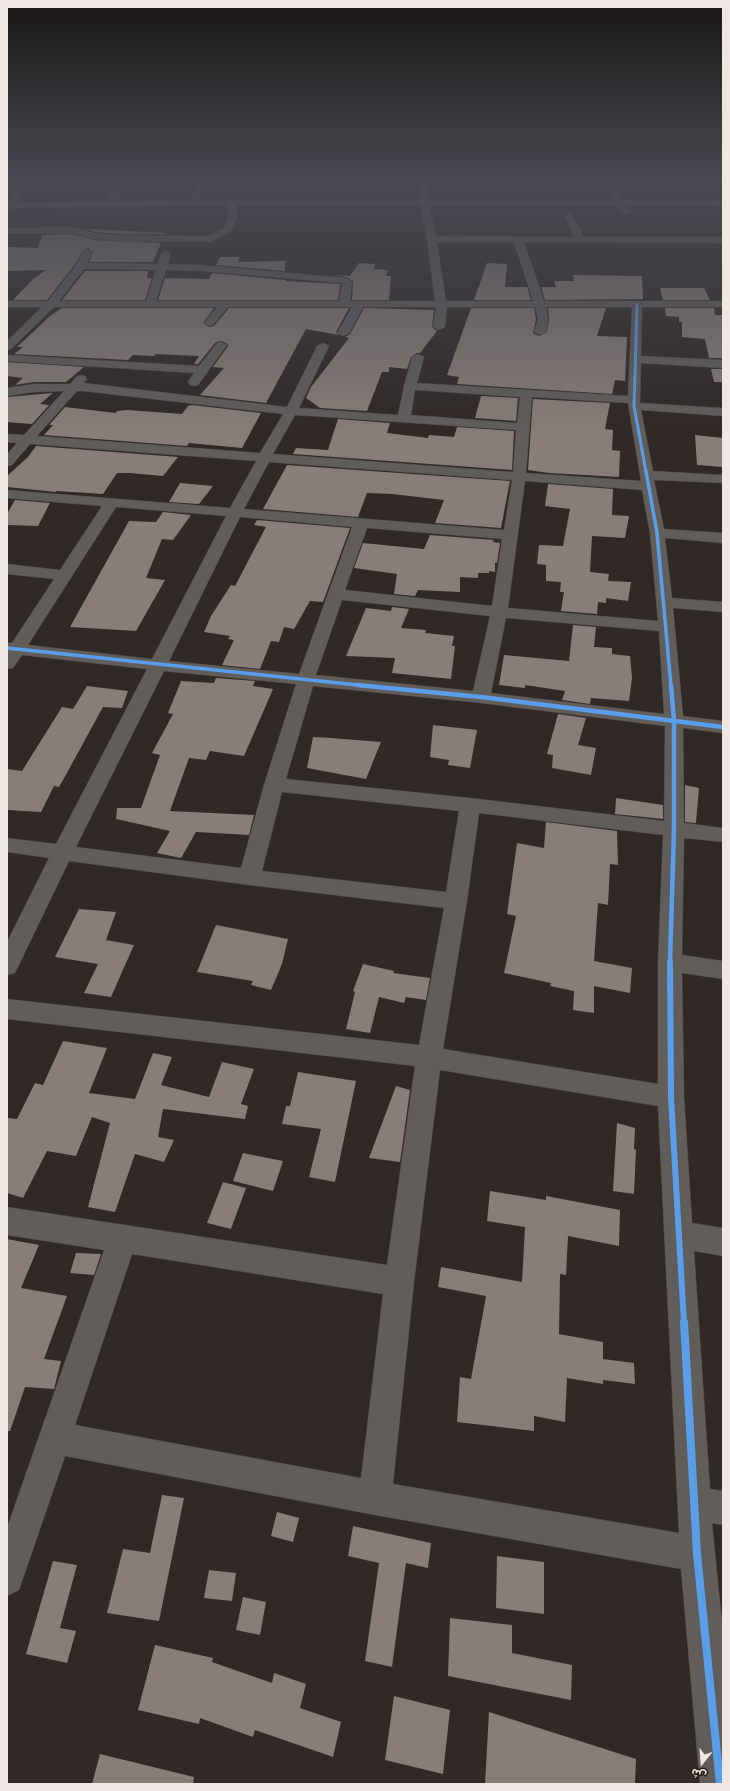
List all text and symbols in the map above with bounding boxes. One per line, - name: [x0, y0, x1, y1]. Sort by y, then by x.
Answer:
- north arrow: [682, 1743, 722, 1783]
- text: ش: [689, 1766, 708, 1783]

